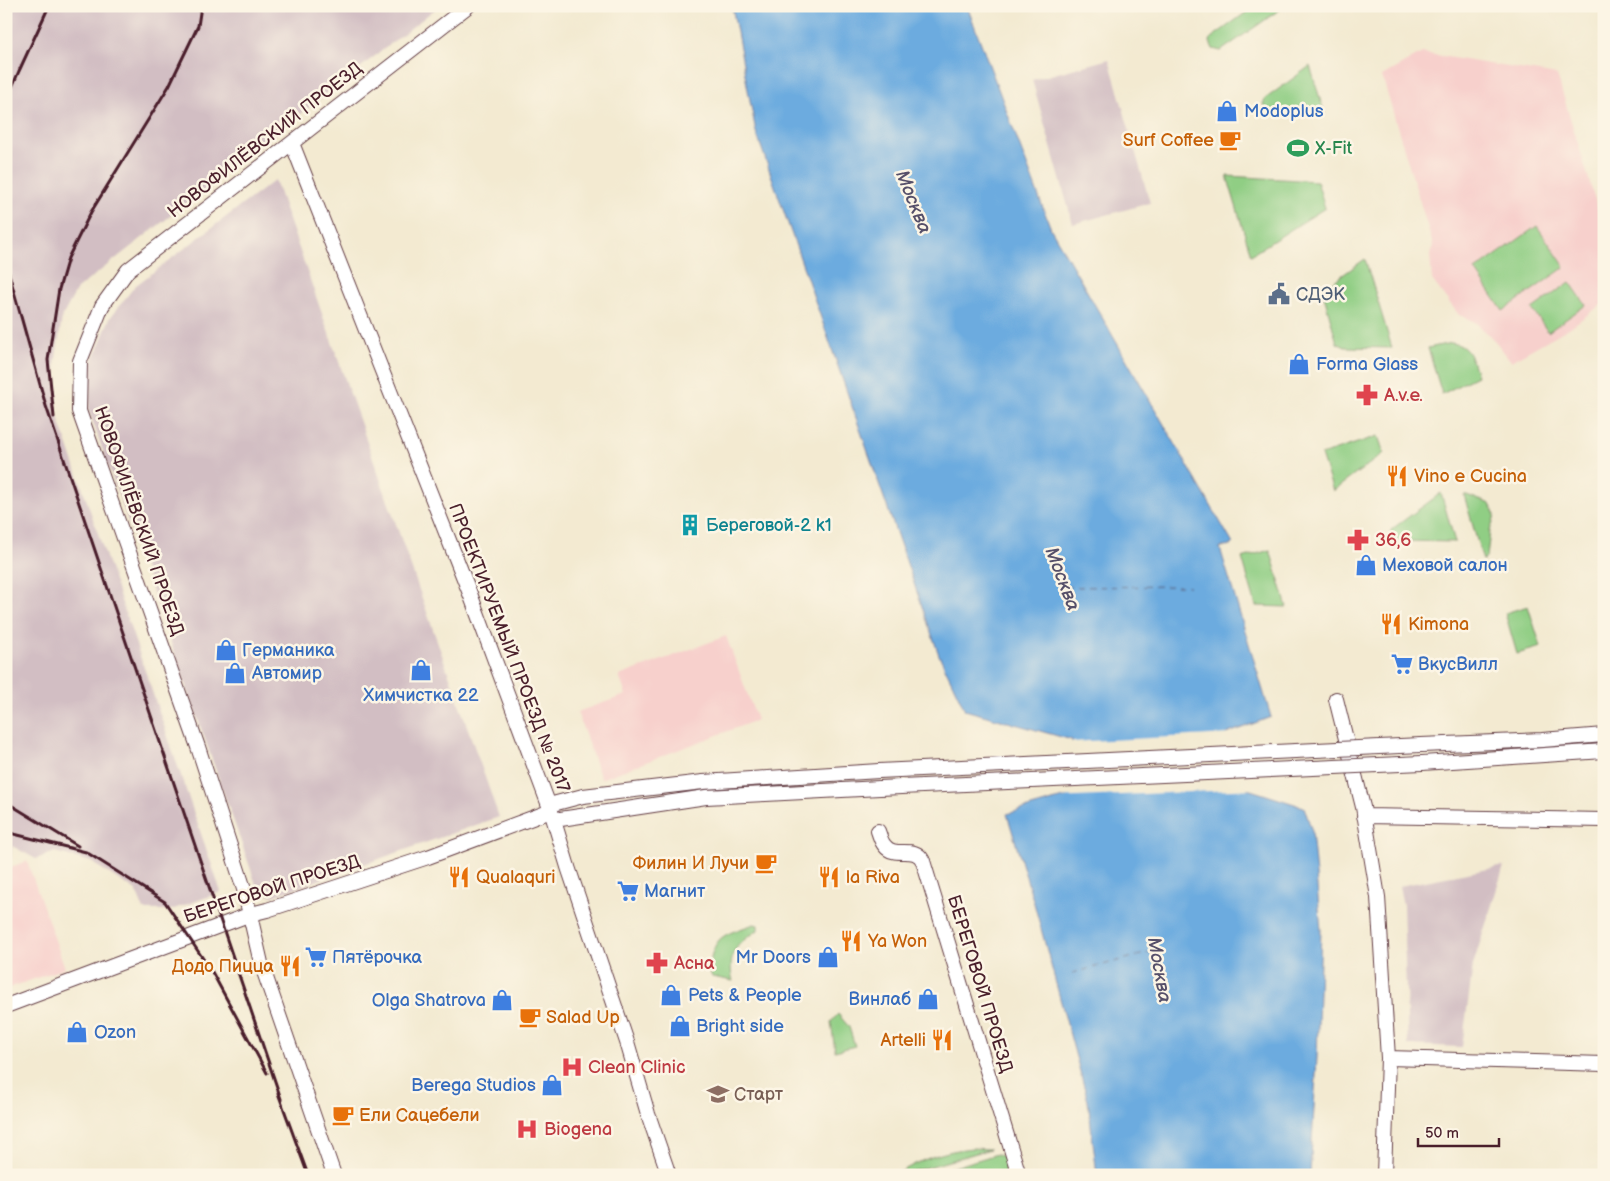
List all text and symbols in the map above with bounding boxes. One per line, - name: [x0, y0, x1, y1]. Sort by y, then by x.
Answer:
- street label: НОВОФИЛЁВСКИЙ ПРОЕЗД: [163, 57, 367, 222]
- shop icon: Modoplus: [1214, 98, 1240, 124]
- place label: Modoplus: [1244, 101, 1324, 122]
- cafe icon: Surf Coffee: [1217, 127, 1243, 153]
- place label: Surf Coffee: [1123, 130, 1214, 151]
- sports icon: X-Fit: [1285, 135, 1311, 161]
- place label: X-Fit: [1314, 138, 1353, 159]
- water label: Москва: [890, 167, 936, 237]
- public building icon: СДЭК: [1266, 281, 1292, 307]
- place label: СДЭК: [1296, 284, 1345, 305]
- shop icon: Forma Glass: [1286, 351, 1312, 377]
- place label: Forma Glass: [1316, 354, 1418, 375]
- pharmacy icon: A.v.e.: [1354, 382, 1380, 408]
- place label: A.v.e.: [1384, 385, 1423, 406]
- street label: НОВОФИЛЁВСКИЙ ПРОЕЗД: [90, 403, 189, 639]
- restaurant icon: Vino e Cucina: [1384, 463, 1410, 489]
- place label: Vino e Cucina: [1414, 466, 1527, 487]
- street label: ПРОЕКТИРУЕМЫЙ ПРОЕЗД № 2017: [444, 500, 574, 796]
- building icon: Береговой-2 k1: [677, 512, 703, 538]
- place label: Береговой-2 k1: [706, 515, 832, 536]
- pharmacy icon: 36,6: [1345, 527, 1371, 553]
- place label: 36,6: [1375, 530, 1411, 551]
- water label: Москва: [1039, 544, 1085, 614]
- shop icon: Меховой салон: [1353, 552, 1379, 578]
- place label: Меховой салон: [1382, 555, 1508, 576]
- restaurant icon: Kimona: [1378, 611, 1404, 637]
- place label: Kimona: [1408, 614, 1469, 635]
- shop icon: Германика: [213, 637, 239, 663]
- place label: Германика: [242, 640, 335, 661]
- supermarket icon: ВкусВилл: [1389, 651, 1415, 677]
- place label: ВкусВилл: [1418, 654, 1498, 675]
- shop icon: Химчистка 22: [408, 657, 434, 683]
- shop icon: Автомир: [222, 660, 248, 686]
- place label: Автомир: [251, 663, 322, 684]
- place label: Химчистка 22: [363, 685, 479, 706]
- street label: БЕРЕГОВОЙ ПРОЕЗД: [181, 850, 363, 928]
- cafe icon: Филин И Лучи: [753, 850, 779, 876]
- place label: Филин И Лучи: [632, 853, 749, 874]
- restaurant icon: Qualaquri: [446, 864, 472, 890]
- restaurant icon: la Riva: [816, 864, 842, 890]
- place label: Qualaquri: [476, 867, 556, 888]
- place label: la Riva: [846, 867, 900, 888]
- supermarket icon: Магнит: [615, 878, 641, 904]
- place label: Магнит: [644, 881, 706, 902]
- street label: БЕРЕГОВОЙ ПРОЕЗД: [943, 893, 1017, 1076]
- restaurant icon: Ya Won: [838, 928, 864, 954]
- place label: Ya Won: [867, 931, 927, 952]
- water label: Москва: [1142, 935, 1176, 1005]
- supermarket icon: Пятёрочка: [303, 944, 329, 970]
- shop icon: Mr Doors: [815, 944, 841, 970]
- place label: Пятёрочка: [332, 947, 423, 968]
- place label: Mr Doors: [735, 947, 811, 968]
- pharmacy icon: Асна: [644, 950, 670, 976]
- restaurant icon: Додо Пицца: [277, 953, 303, 979]
- place label: Асна: [673, 953, 715, 974]
- place label: Додо Пицца: [172, 956, 274, 977]
- shop icon: Pets & People: [658, 982, 684, 1008]
- place label: Pets & People: [688, 985, 802, 1006]
- shop icon: Винлаб: [915, 986, 941, 1012]
- shop icon: Olga Shatrova: [489, 987, 515, 1013]
- place label: Винлаб: [849, 989, 911, 1010]
- place label: Olga Shatrova: [372, 990, 486, 1011]
- cafe icon: Salad Up: [517, 1004, 543, 1030]
- place label: Salad Up: [546, 1007, 620, 1028]
- shop icon: Bright side: [667, 1013, 693, 1039]
- place label: Bright side: [696, 1016, 784, 1037]
- shop icon: Ozon: [64, 1019, 90, 1045]
- place label: Ozon: [94, 1022, 136, 1043]
- restaurant icon: Artelli: [929, 1027, 955, 1053]
- place label: Artelli: [880, 1030, 926, 1051]
- hospital icon: Clean Clinic: [559, 1054, 585, 1080]
- place label: Clean Clinic: [588, 1057, 686, 1078]
- shop icon: Berega Studios: [539, 1072, 565, 1098]
- place label: Berega Studios: [411, 1075, 536, 1096]
- school or university icon: Старт: [705, 1081, 731, 1107]
- place label: Старт: [734, 1084, 784, 1105]
- cafe icon: Ели Сацебели: [330, 1102, 356, 1128]
- place label: Ели Сацебели: [359, 1105, 479, 1126]
- hospital icon: Biogena: [514, 1116, 540, 1142]
- scale bar: [1418, 1116, 1499, 1148]
- place label: Biogena: [544, 1119, 612, 1140]
- text: 50 m: [1425, 1124, 1459, 1143]

